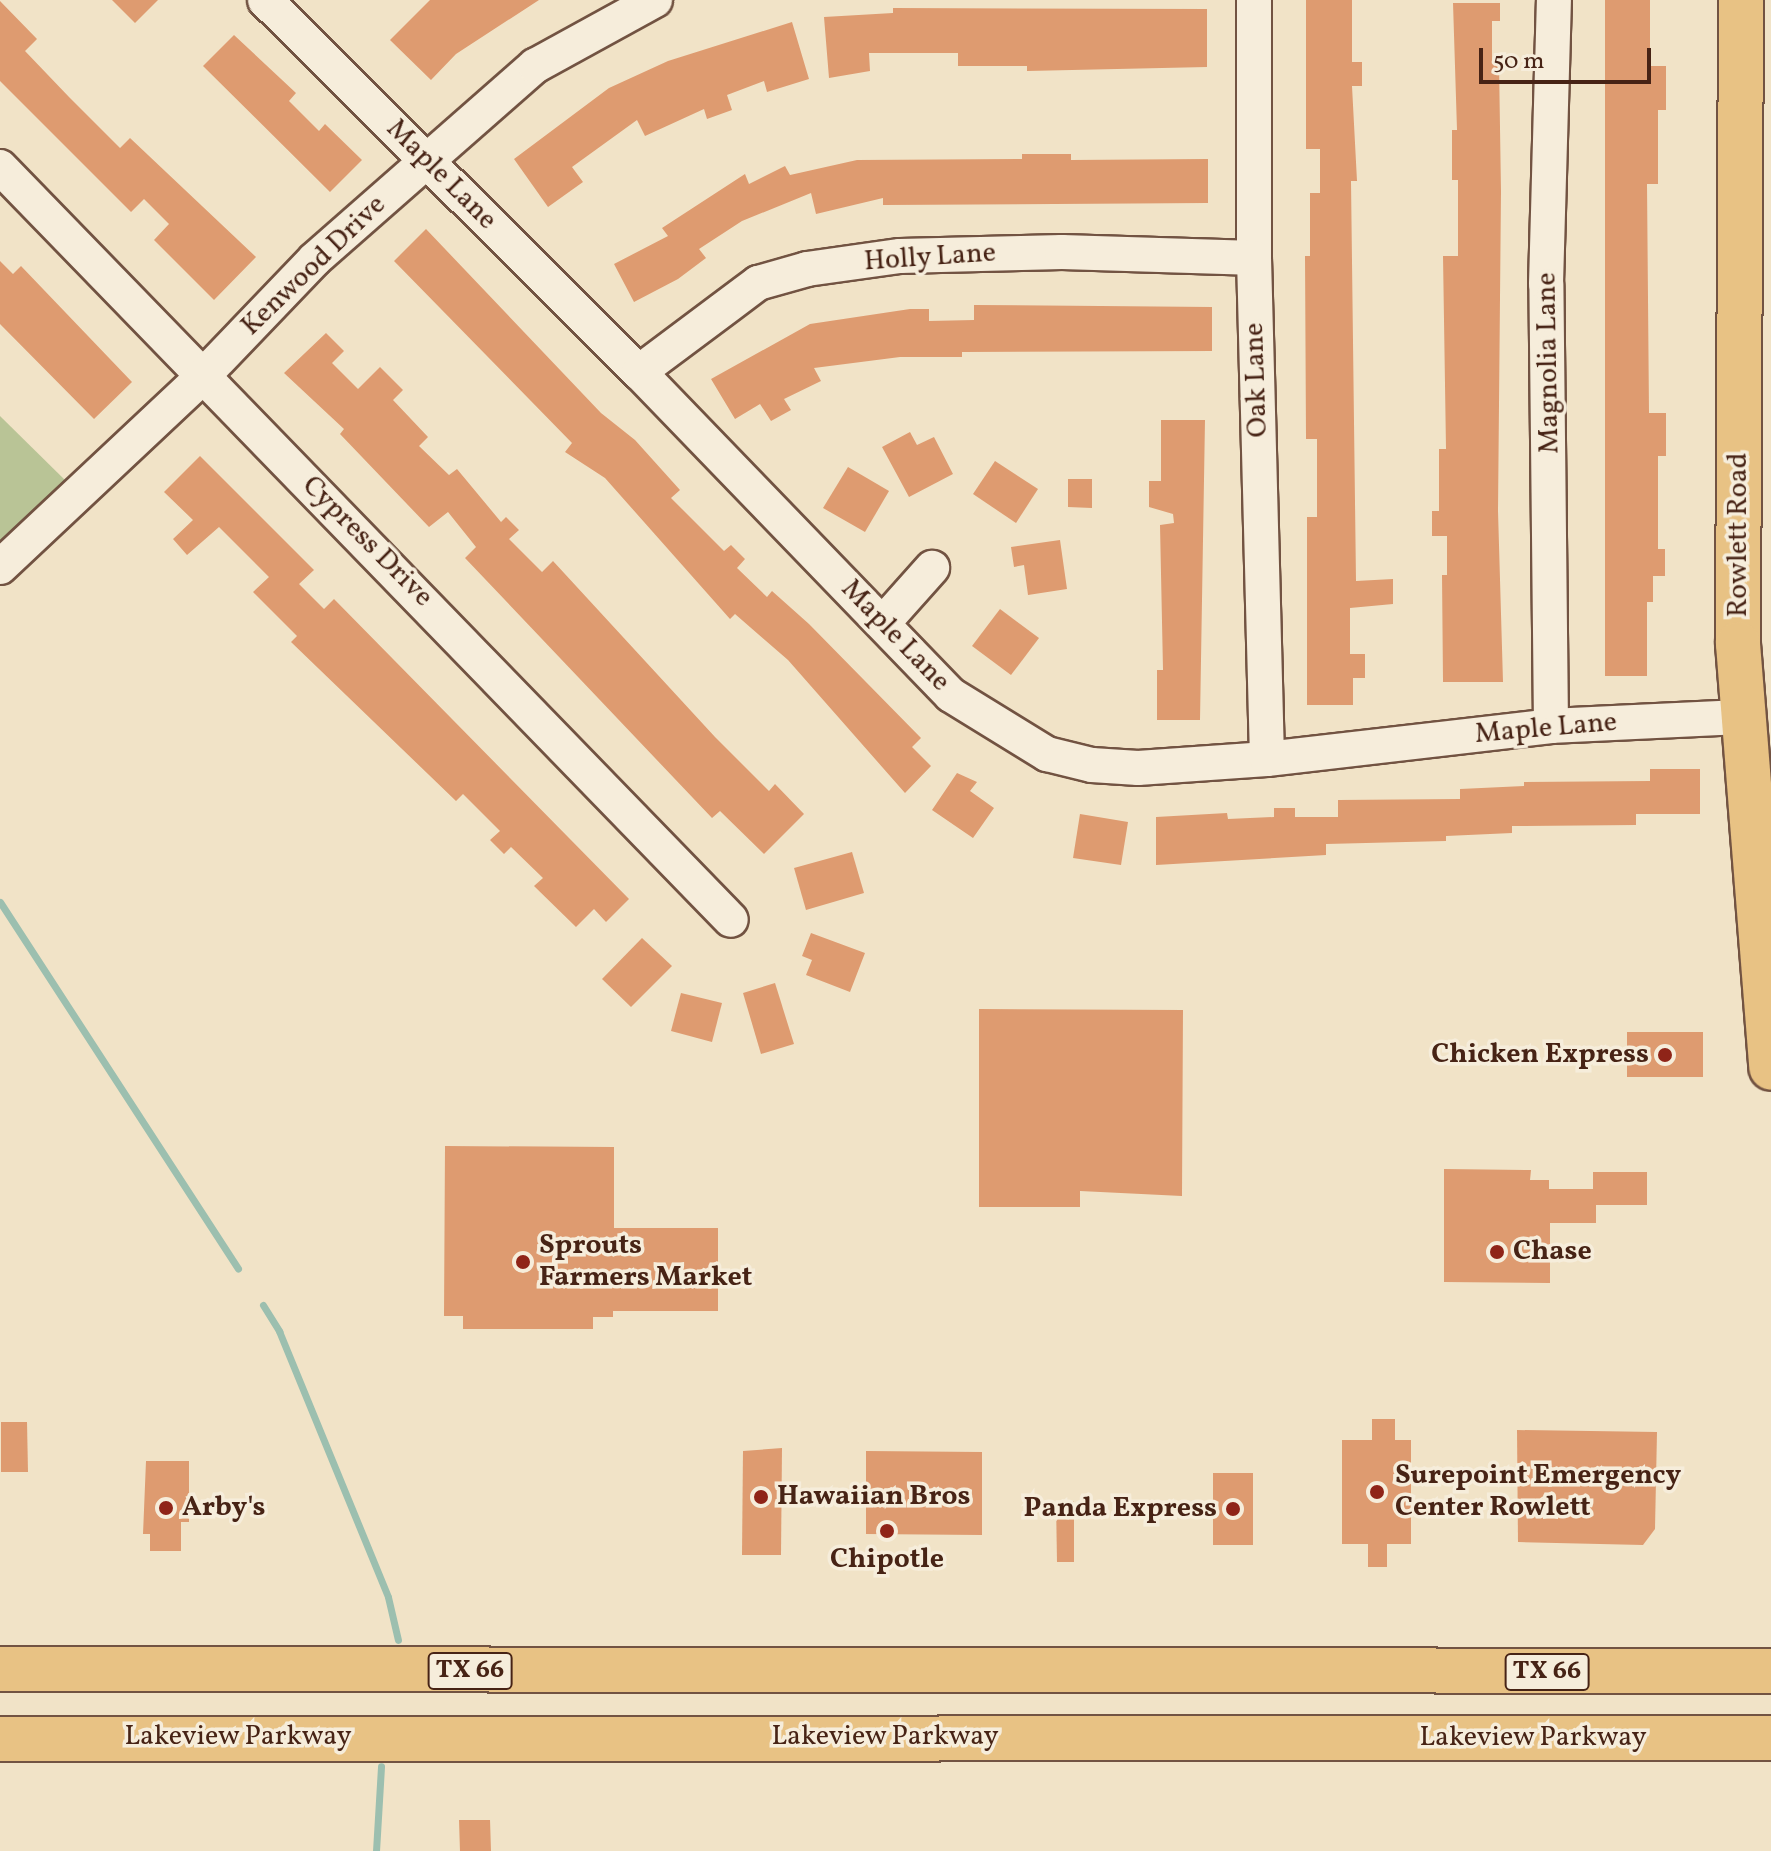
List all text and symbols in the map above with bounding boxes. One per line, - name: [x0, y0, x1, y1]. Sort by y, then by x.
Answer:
- scale bar: [1483, 32, 1655, 82]
- text: 50 m: [1493, 45, 1545, 79]
- street label: Maple Lane: [379, 113, 503, 237]
- street label: Kenwood Drive: [235, 189, 393, 343]
- street label: Holly Lane: [863, 237, 997, 279]
- street label: Magnolia Lane: [1531, 272, 1567, 454]
- street label: Oak Lane: [1238, 322, 1276, 438]
- street label: Rowlett Road: [1722, 453, 1756, 617]
- street label: Cypress Drive: [295, 470, 439, 614]
- street label: Maple Lane: [833, 573, 957, 699]
- street label: Maple Lane: [1473, 706, 1619, 752]
- place label: Chicken Express: [1431, 1038, 1649, 1072]
- marker: Chicken Express: [1656, 1046, 1674, 1064]
- place label: Sprouts Farmers Market: [539, 1229, 752, 1295]
- place label: Chase: [1513, 1235, 1592, 1269]
- marker: Chase: [1488, 1243, 1506, 1261]
- marker: Sprouts Farmers Market: [514, 1253, 532, 1271]
- place label: Surepoint Emergency Center Rowlett: [1395, 1459, 1681, 1525]
- place label: Hawaiian Bros: [777, 1480, 970, 1514]
- marker: Surepoint Emergency Center Rowlett: [1366, 1481, 1388, 1503]
- marker: Hawaiian Bros: [752, 1488, 770, 1506]
- place label: Arby's: [182, 1491, 266, 1525]
- place label: Panda Express: [1024, 1492, 1217, 1526]
- marker: Arby's: [157, 1499, 175, 1517]
- marker: Panda Express: [1224, 1500, 1242, 1518]
- marker: Chipotle: [878, 1522, 896, 1540]
- place label: Chipotle: [830, 1543, 944, 1577]
- road number: TX 66: [426, 1649, 514, 1693]
- road number: TX 66: [1503, 1650, 1591, 1694]
- street label: Lakeview Parkway: [124, 1720, 352, 1754]
- street label: Lakeview Parkway: [771, 1720, 999, 1754]
- street label: Lakeview Parkway: [1419, 1721, 1647, 1755]

